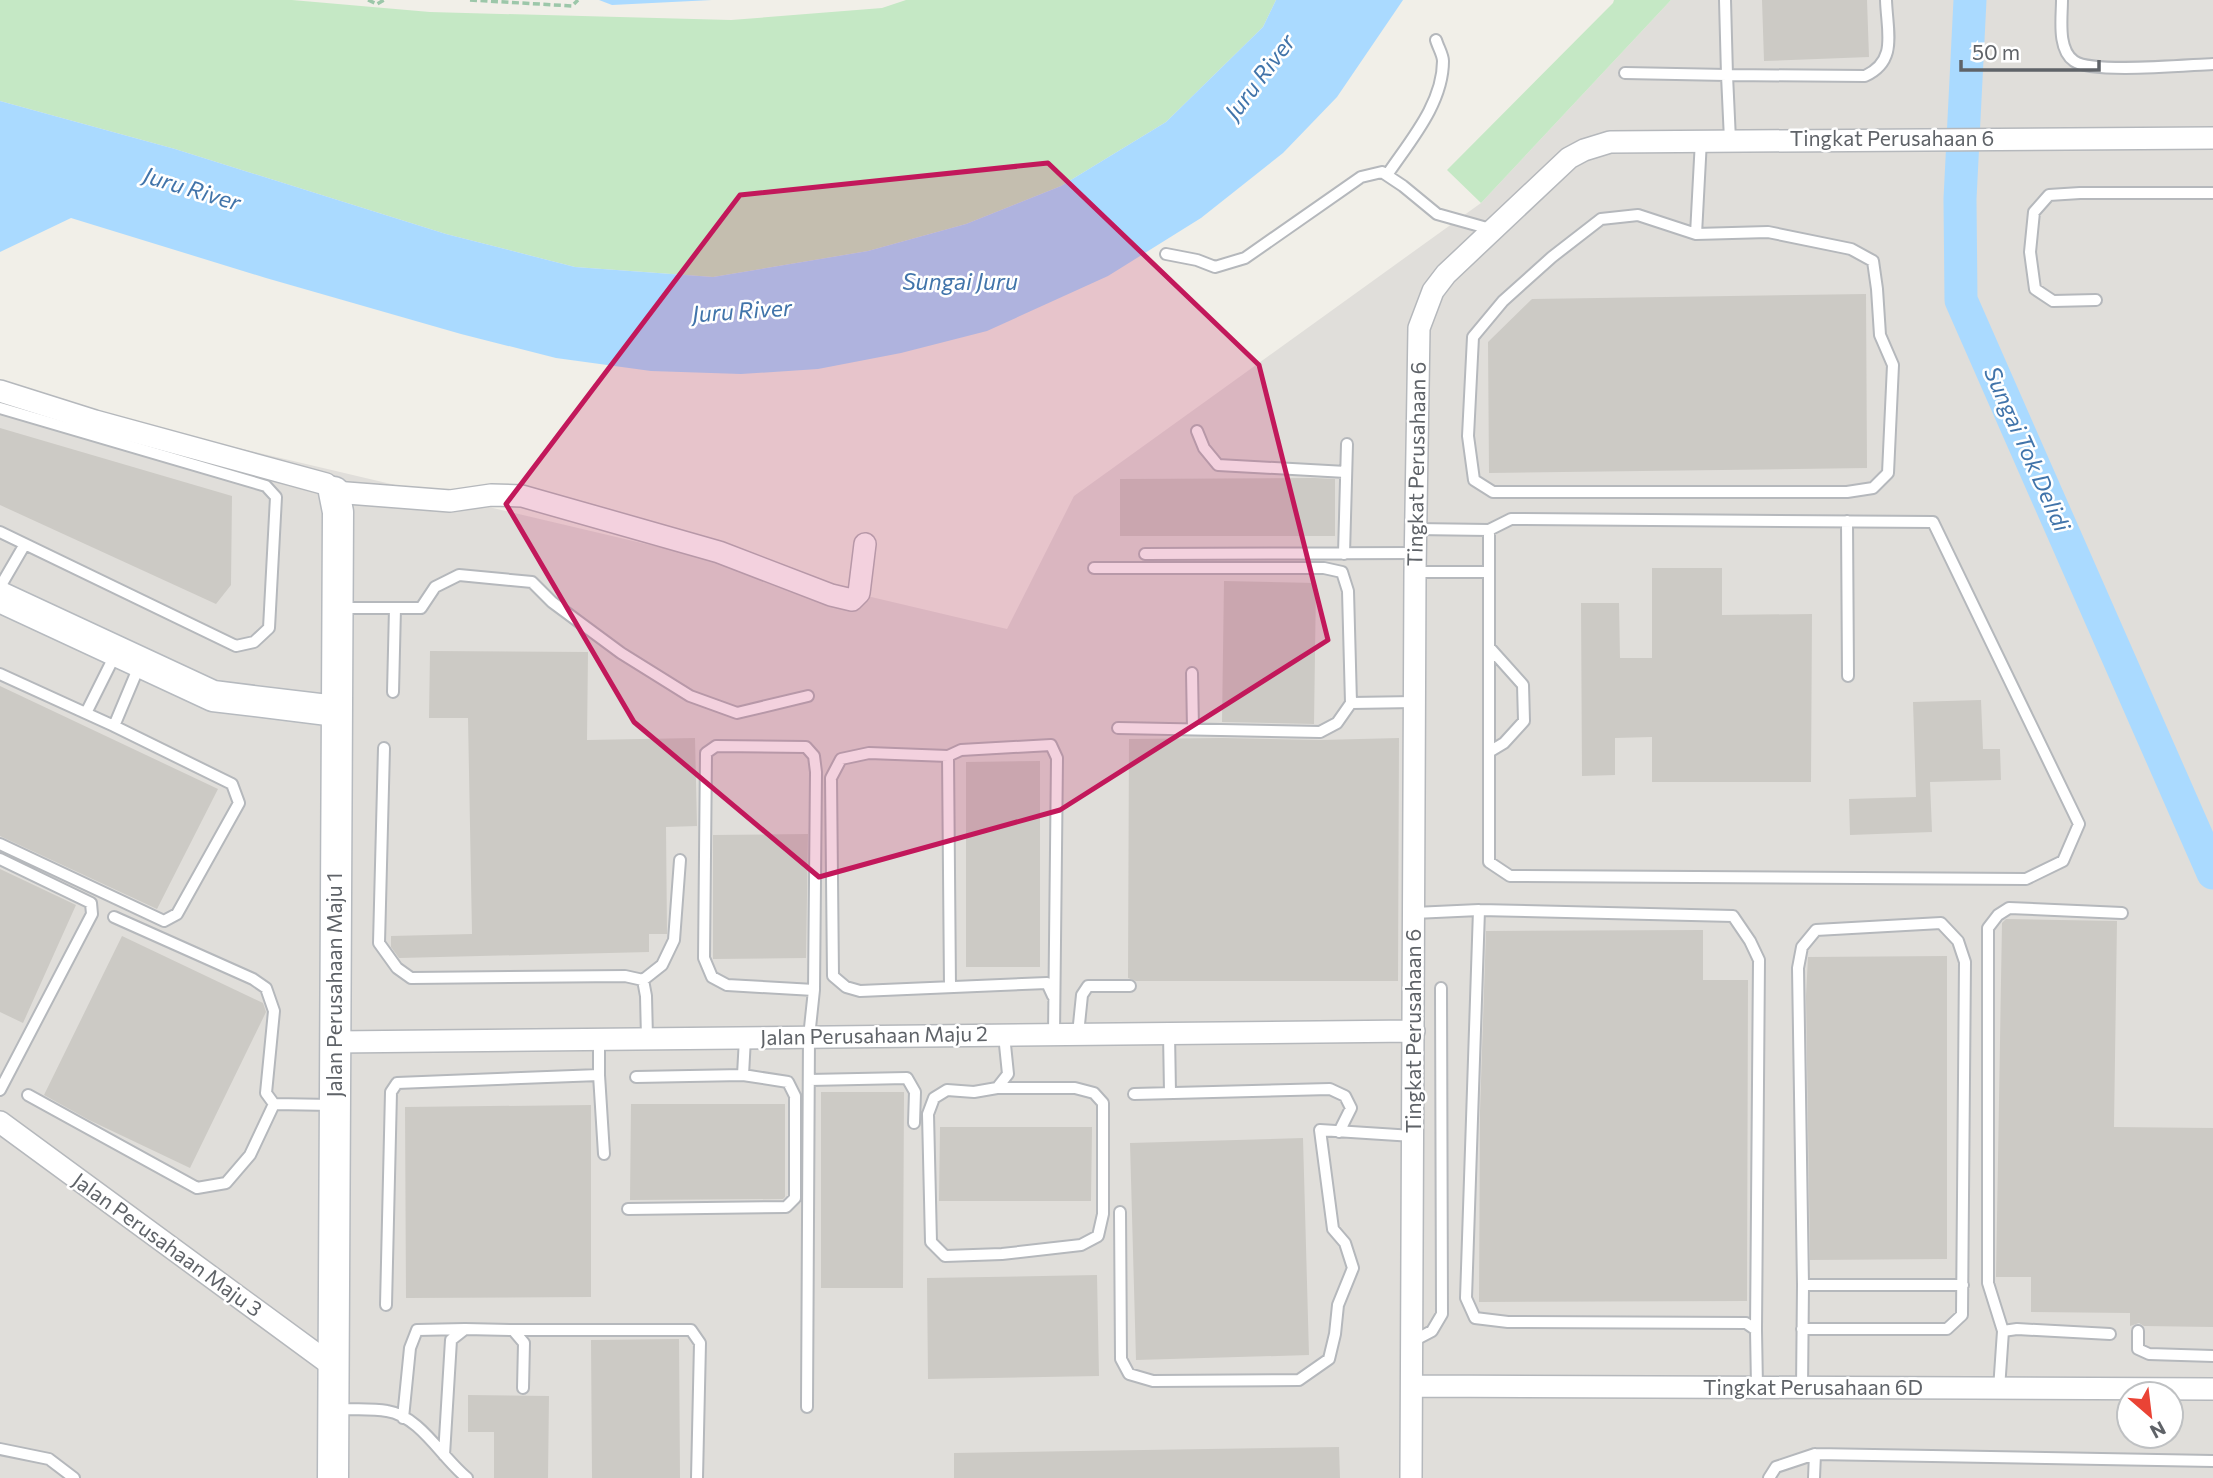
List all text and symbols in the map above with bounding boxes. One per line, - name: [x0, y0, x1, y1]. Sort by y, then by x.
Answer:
- water label: Juru River: [1217, 27, 1301, 126]
- scale bar: [1961, 28, 2099, 72]
- text: 50 m: [1972, 39, 2020, 64]
- street label: Tingkat Perusahaan 6: [1790, 125, 1994, 150]
- water label: Juru River: [138, 159, 245, 216]
- water label: Sungai Juru: [902, 267, 1018, 295]
- water label: Juru River: [689, 292, 794, 328]
- street label: Tingkat Perusahaan 6: [1401, 361, 1430, 566]
- water label: Sungai Tok Delidi: [1979, 362, 2077, 536]
- street label: Jalan Perusahaan Maju 1: [321, 872, 346, 1098]
- street label: Tingkat Perusahaan 6: [1400, 929, 1425, 1133]
- street label: Jalan Perusahaan Maju 2: [760, 1020, 988, 1049]
- street label: Jalan Perusahaan Maju 3: [68, 1167, 267, 1321]
- street label: Tingkat Perusahaan 6D: [1703, 1374, 1923, 1399]
- north arrow: [2115, 1380, 2185, 1450]
- text: N: [2147, 1417, 2170, 1444]

